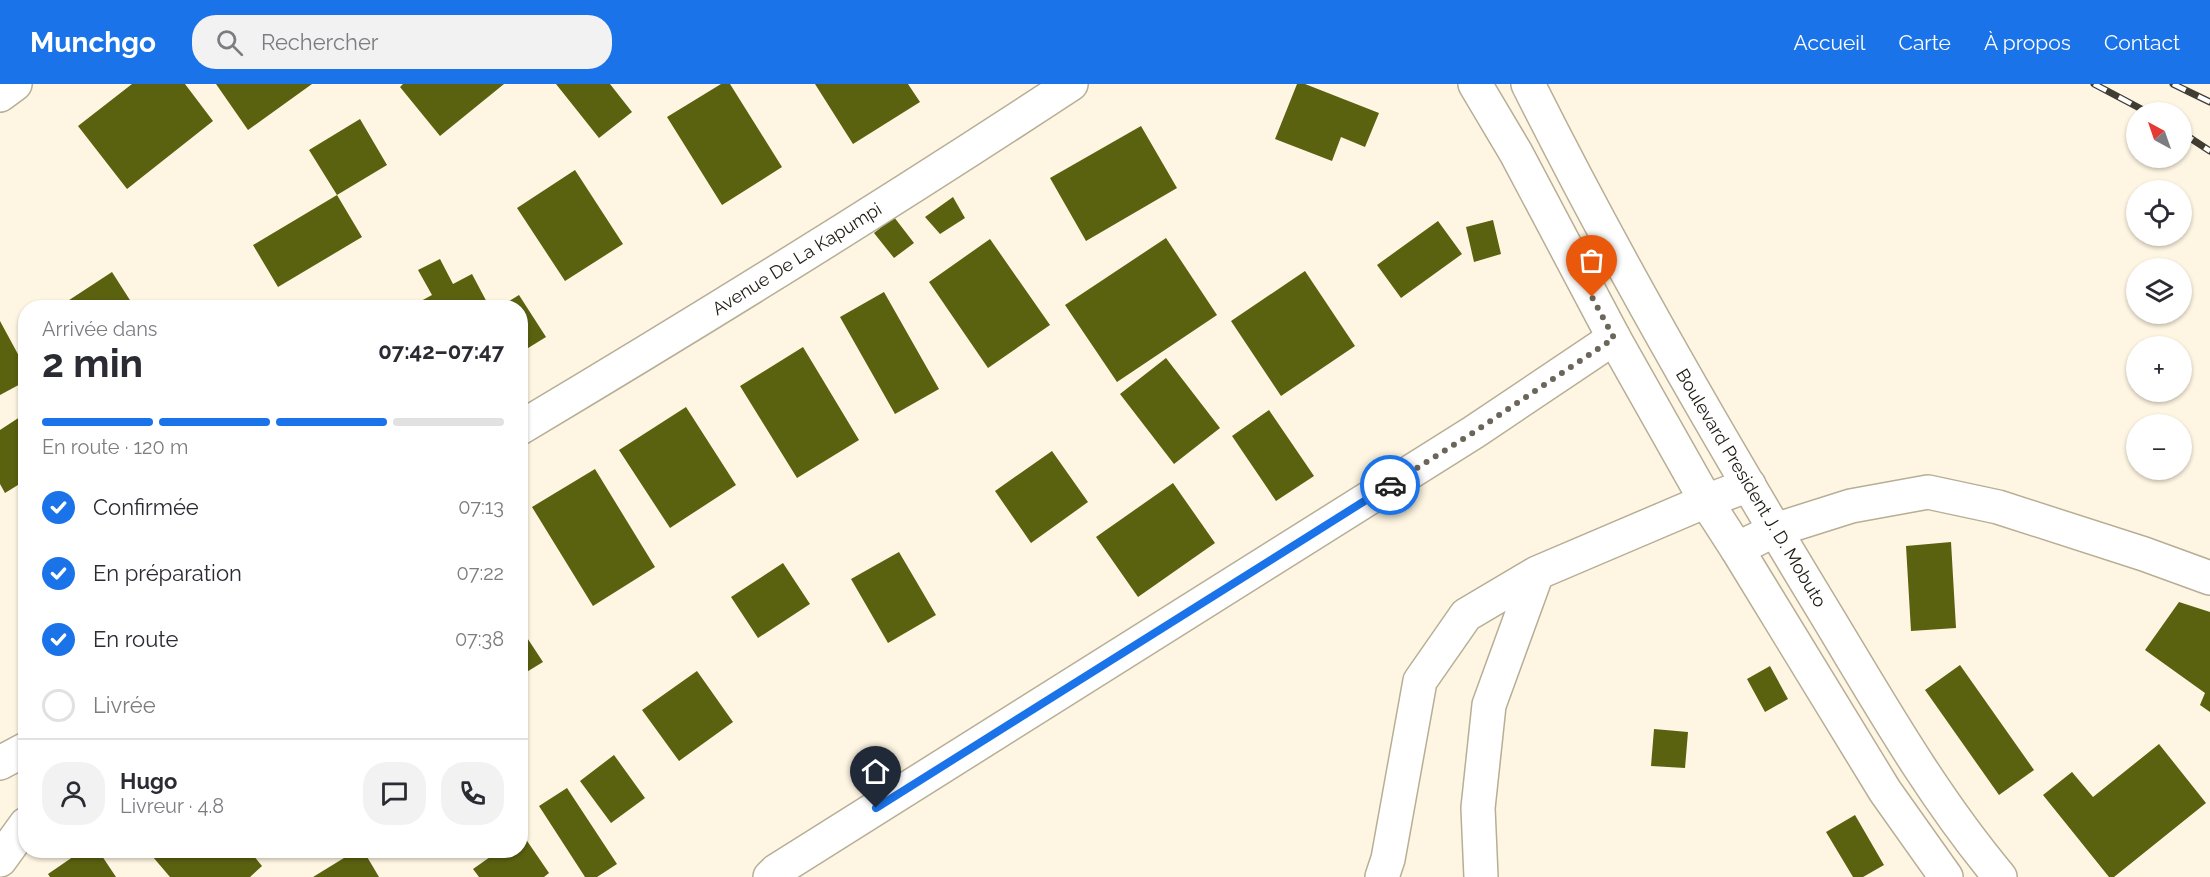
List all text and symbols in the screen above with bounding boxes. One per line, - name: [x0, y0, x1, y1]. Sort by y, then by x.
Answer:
- search box: [192, 15, 612, 69]
- text: Munchgo: [30, 26, 156, 59]
- icon: search: [213, 26, 246, 59]
- text: Rechercher: [261, 29, 379, 55]
- text: Accueil: [1794, 30, 1866, 55]
- text: Carte: [1899, 30, 1951, 55]
- text: À propos: [1984, 30, 2071, 55]
- text: Contact: [2104, 30, 2180, 55]
- north arrow: [2126, 102, 2192, 168]
- map controls: [2126, 102, 2192, 480]
- button: locate: [2126, 180, 2192, 246]
- street label: Avenue De La Kapumpi: [708, 198, 885, 319]
- pin: [1566, 235, 1617, 297]
- icon: bag: [1575, 244, 1608, 277]
- button: layers: [2126, 258, 2192, 324]
- text: Arrivée dans: [42, 317, 157, 341]
- button: +: [2126, 336, 2192, 402]
- text: 07:42–07:47: [378, 338, 504, 364]
- text: 2 min: [42, 340, 143, 386]
- street label: Boulevard President J. D. Mobuto: [1672, 365, 1831, 611]
- button: −: [2126, 414, 2192, 480]
- text: En route · 120 m: [42, 435, 188, 459]
- courier: [1360, 455, 1420, 515]
- icon: car: [1374, 469, 1407, 502]
- icon: check: [42, 491, 75, 524]
- text: Confirmée: [93, 494, 199, 520]
- text: 07:13: [458, 495, 504, 519]
- icon: check: [42, 557, 75, 590]
- text: En préparation: [93, 560, 242, 586]
- text: 07:22: [457, 561, 504, 585]
- icon: check: [42, 623, 75, 656]
- text: En route: [93, 626, 178, 652]
- text: 07:38: [455, 627, 504, 651]
- text: Livrée: [93, 692, 156, 718]
- pin: [850, 746, 901, 808]
- icon: home: [859, 755, 892, 788]
- button: person: [42, 762, 105, 825]
- button: chat: [363, 762, 426, 825]
- button: phone: [441, 762, 504, 825]
- text: Hugo: [120, 768, 177, 794]
- text: Livreur · 4.8: [120, 794, 224, 818]

